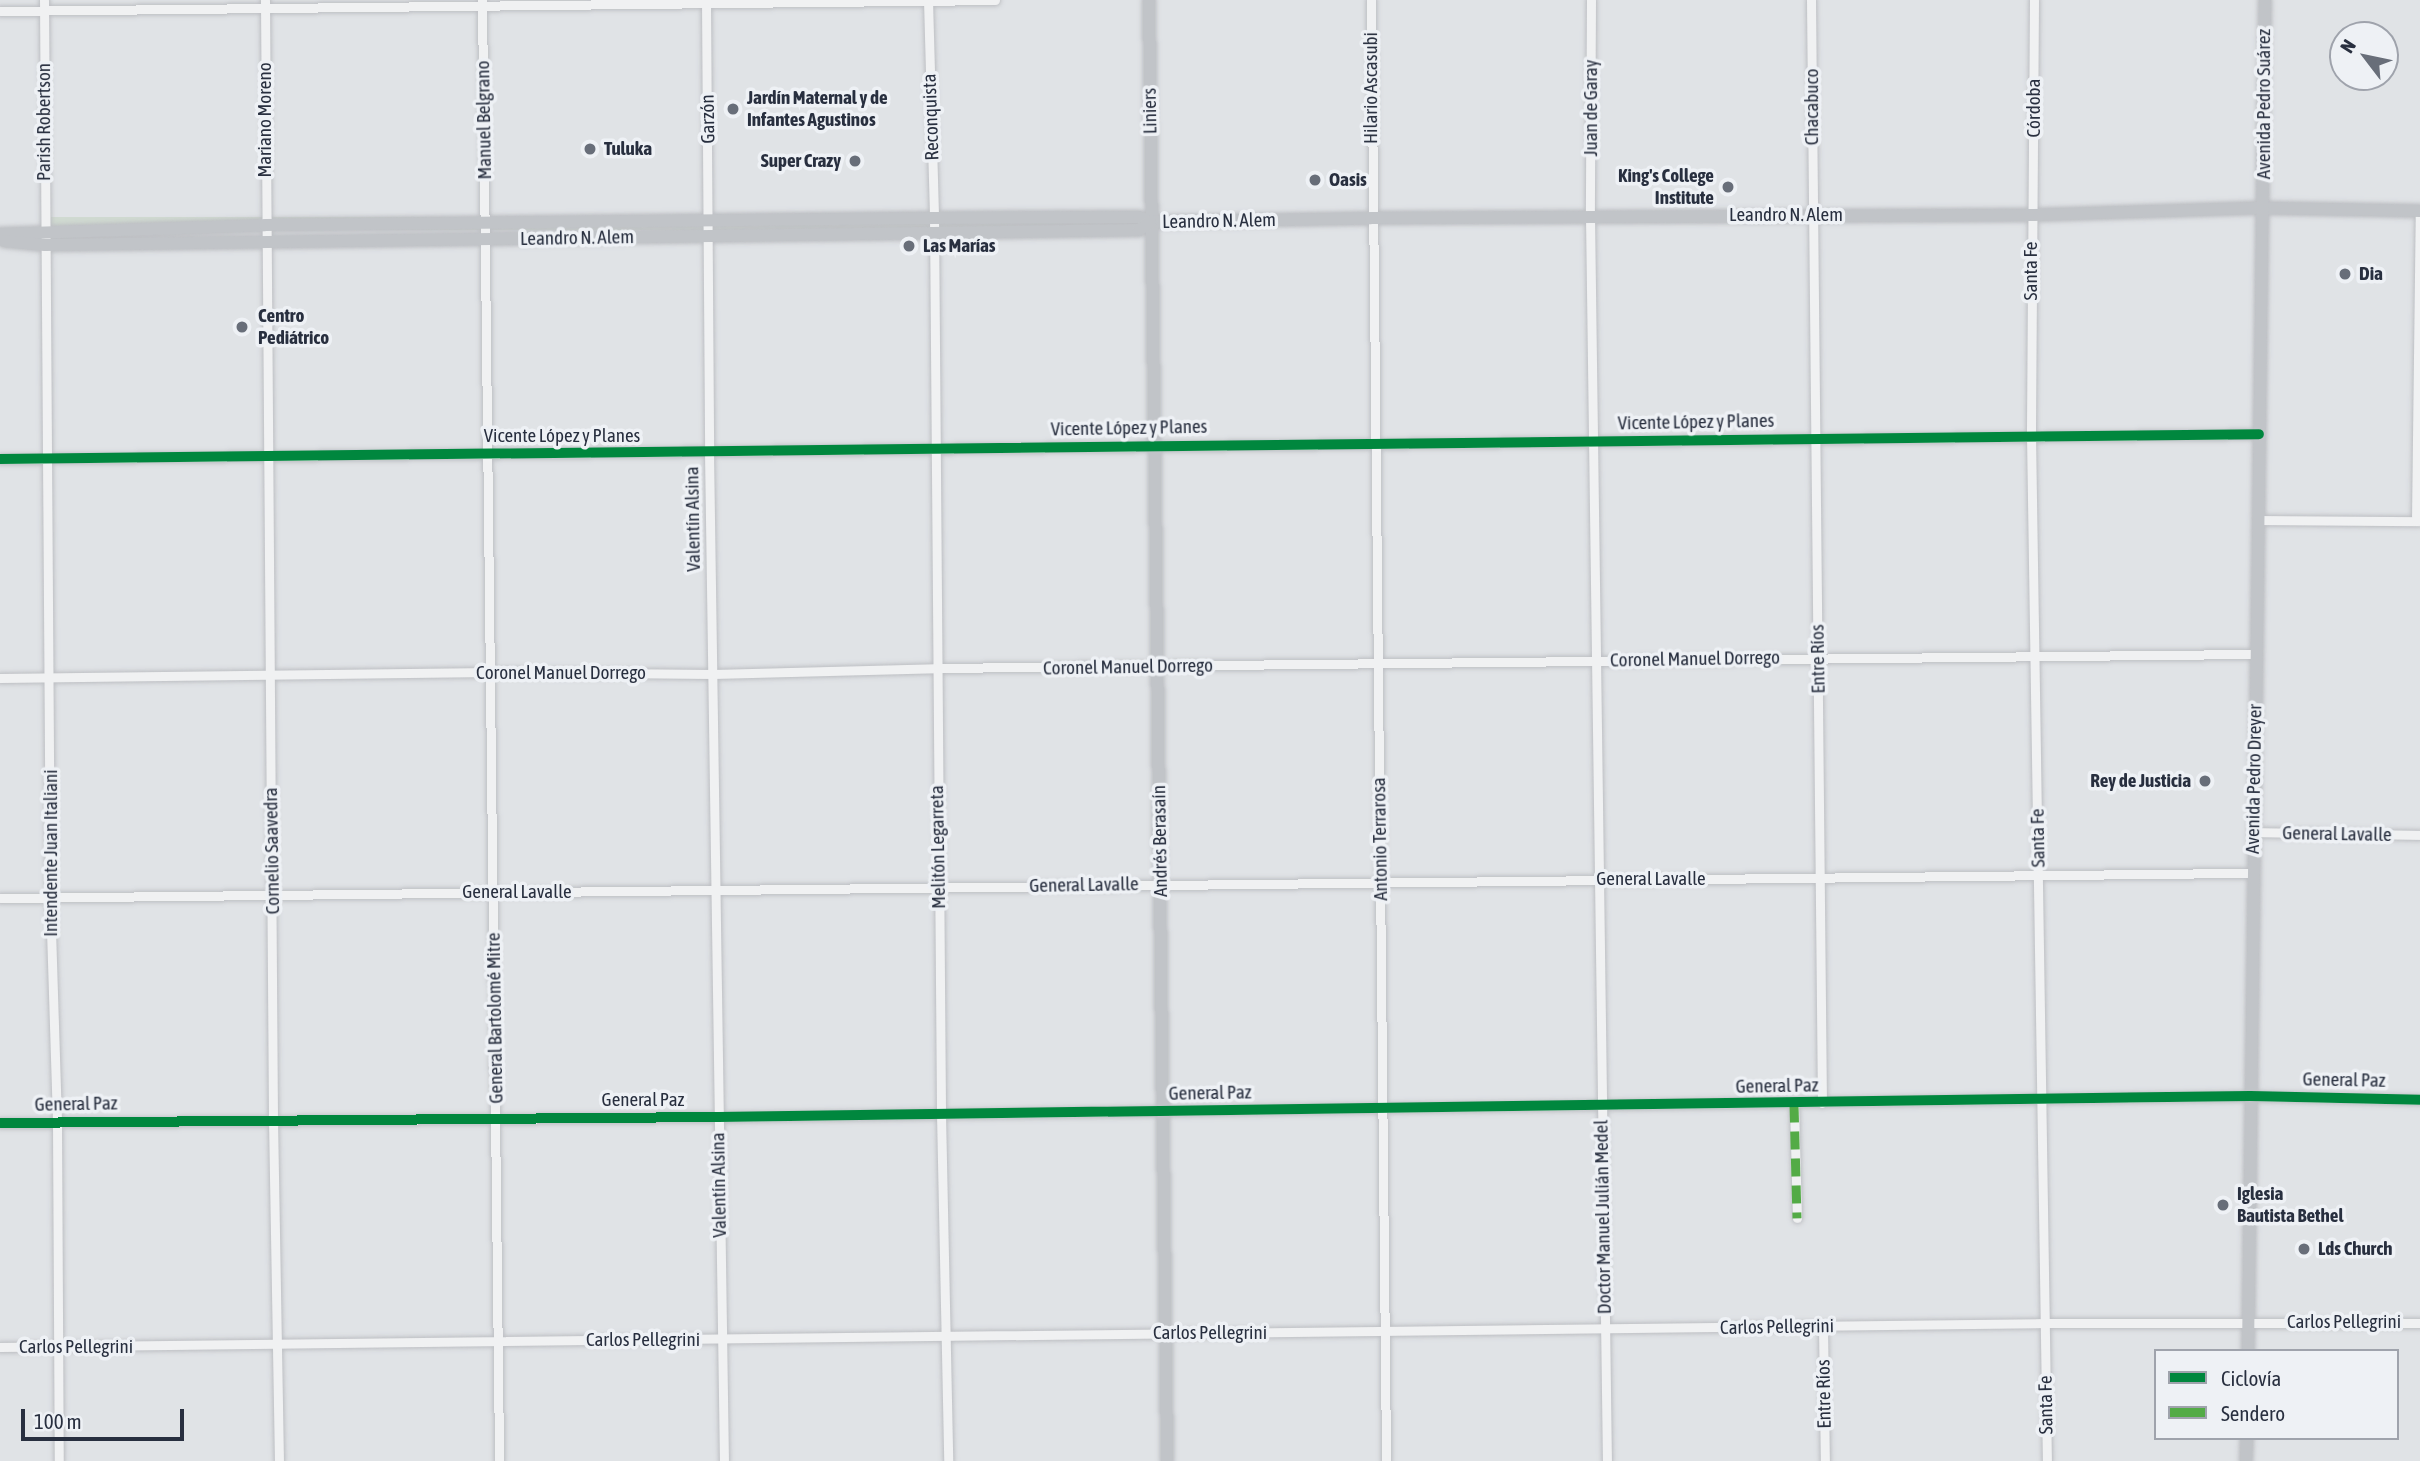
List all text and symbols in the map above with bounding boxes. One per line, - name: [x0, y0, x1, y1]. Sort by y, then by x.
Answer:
- north arrow: [2329, 21, 2399, 91]
- street label: Avenida Pedro Suárez: [2253, 29, 2275, 179]
- street label: Hilario Ascasubi: [1360, 32, 1382, 144]
- text: N: [2336, 35, 2360, 57]
- street label: Manuel Belgrano: [472, 60, 496, 180]
- street label: Juan de Garay: [1580, 60, 1602, 156]
- street label: Mariano Moreno: [254, 62, 276, 178]
- street label: Parish Robertson: [33, 63, 55, 181]
- street label: Chacabuco: [1801, 69, 1823, 145]
- street label: Reconquista: [918, 73, 944, 161]
- street label: Córdoba: [2023, 79, 2045, 137]
- place label: Jardín Maternal y de Infantes Agustinos: [747, 87, 888, 131]
- street label: Liniers: [1138, 88, 1162, 134]
- street label: Garzón: [696, 94, 720, 144]
- marker: Jardín Maternal y de Infantes Agustinos: [725, 101, 741, 117]
- place label: Tuluka: [604, 138, 652, 160]
- marker: Tuluka: [582, 141, 598, 157]
- place label: Super Crazy: [761, 150, 841, 172]
- marker: Super Crazy: [847, 153, 863, 169]
- place label: King's College Institute: [1618, 165, 1714, 209]
- place label: Oasis: [1329, 169, 1367, 191]
- marker: Oasis: [1307, 172, 1323, 188]
- marker: King's College Institute: [1720, 179, 1736, 195]
- street label: Leandro N. Alem: [1729, 204, 1843, 226]
- street label: Leandro N. Alem: [1162, 209, 1276, 233]
- street label: Leandro N. Alem: [520, 226, 634, 250]
- place label: Las Marías: [923, 235, 996, 257]
- marker: Las Marías: [901, 238, 917, 254]
- street label: Santa Fe: [2020, 242, 2042, 300]
- place label: Dia: [2359, 263, 2383, 285]
- marker: Dia: [2337, 266, 2353, 282]
- place label: Centro Pediátrico: [258, 305, 329, 349]
- marker: Centro Pediátrico: [232, 317, 252, 337]
- street label: Vicente López y Planes: [1618, 409, 1774, 435]
- street label: Vicente López y Planes: [1051, 415, 1207, 441]
- street label: Vicente López y Planes: [484, 425, 640, 447]
- street label: Valentín Alsina: [681, 466, 705, 572]
- street label: Entre Ríos: [1806, 624, 1830, 694]
- street label: Coronel Manuel Dorrego: [1610, 646, 1780, 672]
- street label: Coronel Manuel Dorrego: [1043, 654, 1213, 680]
- street label: Coronel Manuel Dorrego: [476, 662, 646, 684]
- street label: Avenida Pedro Dreyer: [2241, 704, 2267, 854]
- street label: Intendente Juan Italiani: [40, 769, 62, 937]
- place label: Rey de Justicia: [2090, 770, 2191, 792]
- marker: Rey de Justicia: [2197, 773, 2213, 789]
- street label: Antonio Terrarosa: [1368, 777, 1392, 901]
- street label: Melitón Legarreta: [926, 785, 950, 909]
- street label: Andrés Berasaín: [1148, 785, 1172, 897]
- street label: Cornelio Saavedra: [259, 787, 285, 915]
- street label: Santa Fe: [2026, 808, 2050, 868]
- street label: General Lavalle: [2282, 822, 2392, 846]
- street label: General Lavalle: [1596, 868, 1706, 890]
- street label: General Lavalle: [1029, 873, 1139, 897]
- street label: General Lavalle: [462, 881, 572, 903]
- street label: General Bartolomé Mitre: [482, 932, 508, 1104]
- street label: General Paz: [2302, 1068, 2386, 1092]
- street label: General Paz: [1735, 1074, 1819, 1098]
- street label: General Paz: [1168, 1081, 1252, 1105]
- street label: General Paz: [602, 1089, 684, 1111]
- street label: General Paz: [34, 1092, 118, 1116]
- street label: Doctor Manuel Julián Medel: [1590, 1120, 1616, 1314]
- street label: Valentín Alsina: [707, 1132, 731, 1238]
- place label: Iglesia Bautista Bethel: [2237, 1183, 2343, 1227]
- marker: Iglesia Bautista Bethel: [2215, 1197, 2231, 1213]
- place label: Lds Church: [2318, 1238, 2392, 1260]
- marker: Lds Church: [2296, 1241, 2312, 1257]
- street label: Carlos Pellegrini: [2287, 1311, 2401, 1333]
- street label: Carlos Pellegrini: [1720, 1315, 1834, 1339]
- street label: Carlos Pellegrini: [1153, 1322, 1267, 1344]
- street label: Carlos Pellegrini: [586, 1329, 700, 1351]
- street label: Carlos Pellegrini: [19, 1336, 133, 1358]
- legend: [2154, 1349, 2399, 1440]
- street label: Entre Ríos: [1812, 1359, 1836, 1429]
- text: Ciclovía: [2221, 1366, 2281, 1390]
- street label: Santa Fe: [2034, 1375, 2058, 1435]
- scale bar: [24, 1394, 187, 1438]
- text: Sendero: [2221, 1401, 2285, 1425]
- text: 100 m: [34, 1409, 82, 1433]

